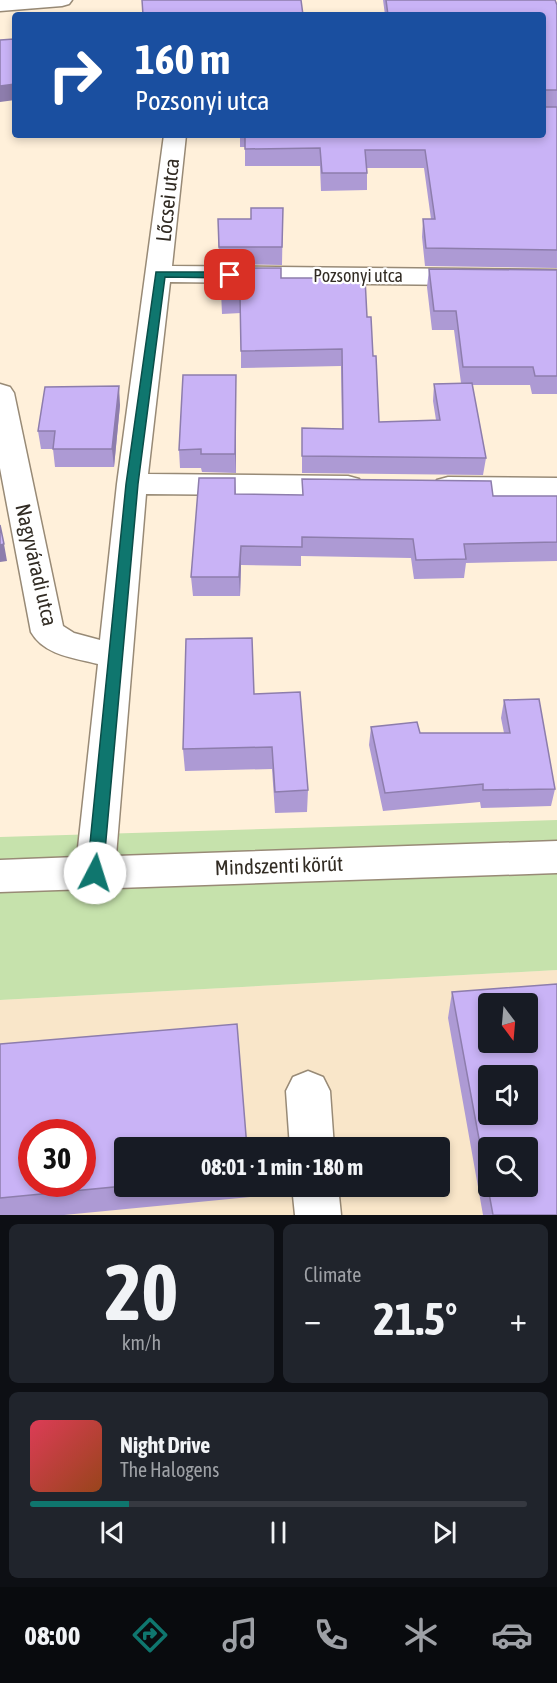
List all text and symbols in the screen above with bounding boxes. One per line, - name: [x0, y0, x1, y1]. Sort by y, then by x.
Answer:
- text: 160 m: [135, 35, 230, 83]
- icon: right: [36, 36, 114, 114]
- text: Pozsonyi utca: [135, 85, 270, 116]
- street label: Lőcsei utca: [151, 157, 183, 243]
- pin: [204, 249, 255, 300]
- icon: arrive: [213, 258, 246, 291]
- street label: Pozsonyi utca: [313, 265, 403, 286]
- street label: Nagyváradi utca: [11, 501, 63, 628]
- position arrow: [63, 841, 127, 905]
- street label: Mindszenti körút: [214, 851, 344, 879]
- north arrow: [478, 993, 538, 1053]
- map controls: [478, 993, 538, 1197]
- button: sound: [478, 1065, 538, 1125]
- speed limit sign: 30: [18, 1119, 96, 1197]
- button: search: [478, 1137, 538, 1197]
- text: 08:01 · 1 min · 180 m: [201, 1154, 363, 1180]
- text: 20: [105, 1247, 178, 1337]
- text: Climate: [304, 1263, 361, 1286]
- text: 21.5°: [374, 1293, 457, 1345]
- text: −: [304, 1300, 321, 1338]
- text: +: [510, 1300, 527, 1338]
- text: km/h: [122, 1331, 161, 1354]
- text: Night Drive: [120, 1432, 210, 1458]
- text: The Halogens: [120, 1458, 219, 1481]
- icon: previous: [96, 1516, 129, 1549]
- icon: pause: [262, 1516, 295, 1549]
- icon: next: [428, 1516, 461, 1549]
- icon: directions: [129, 1614, 171, 1656]
- icon: music: [219, 1614, 261, 1656]
- icon: phone: [310, 1614, 352, 1656]
- icon: climate: [400, 1614, 442, 1656]
- icon: car: [491, 1614, 533, 1656]
- text: 08:00: [24, 1620, 80, 1651]

